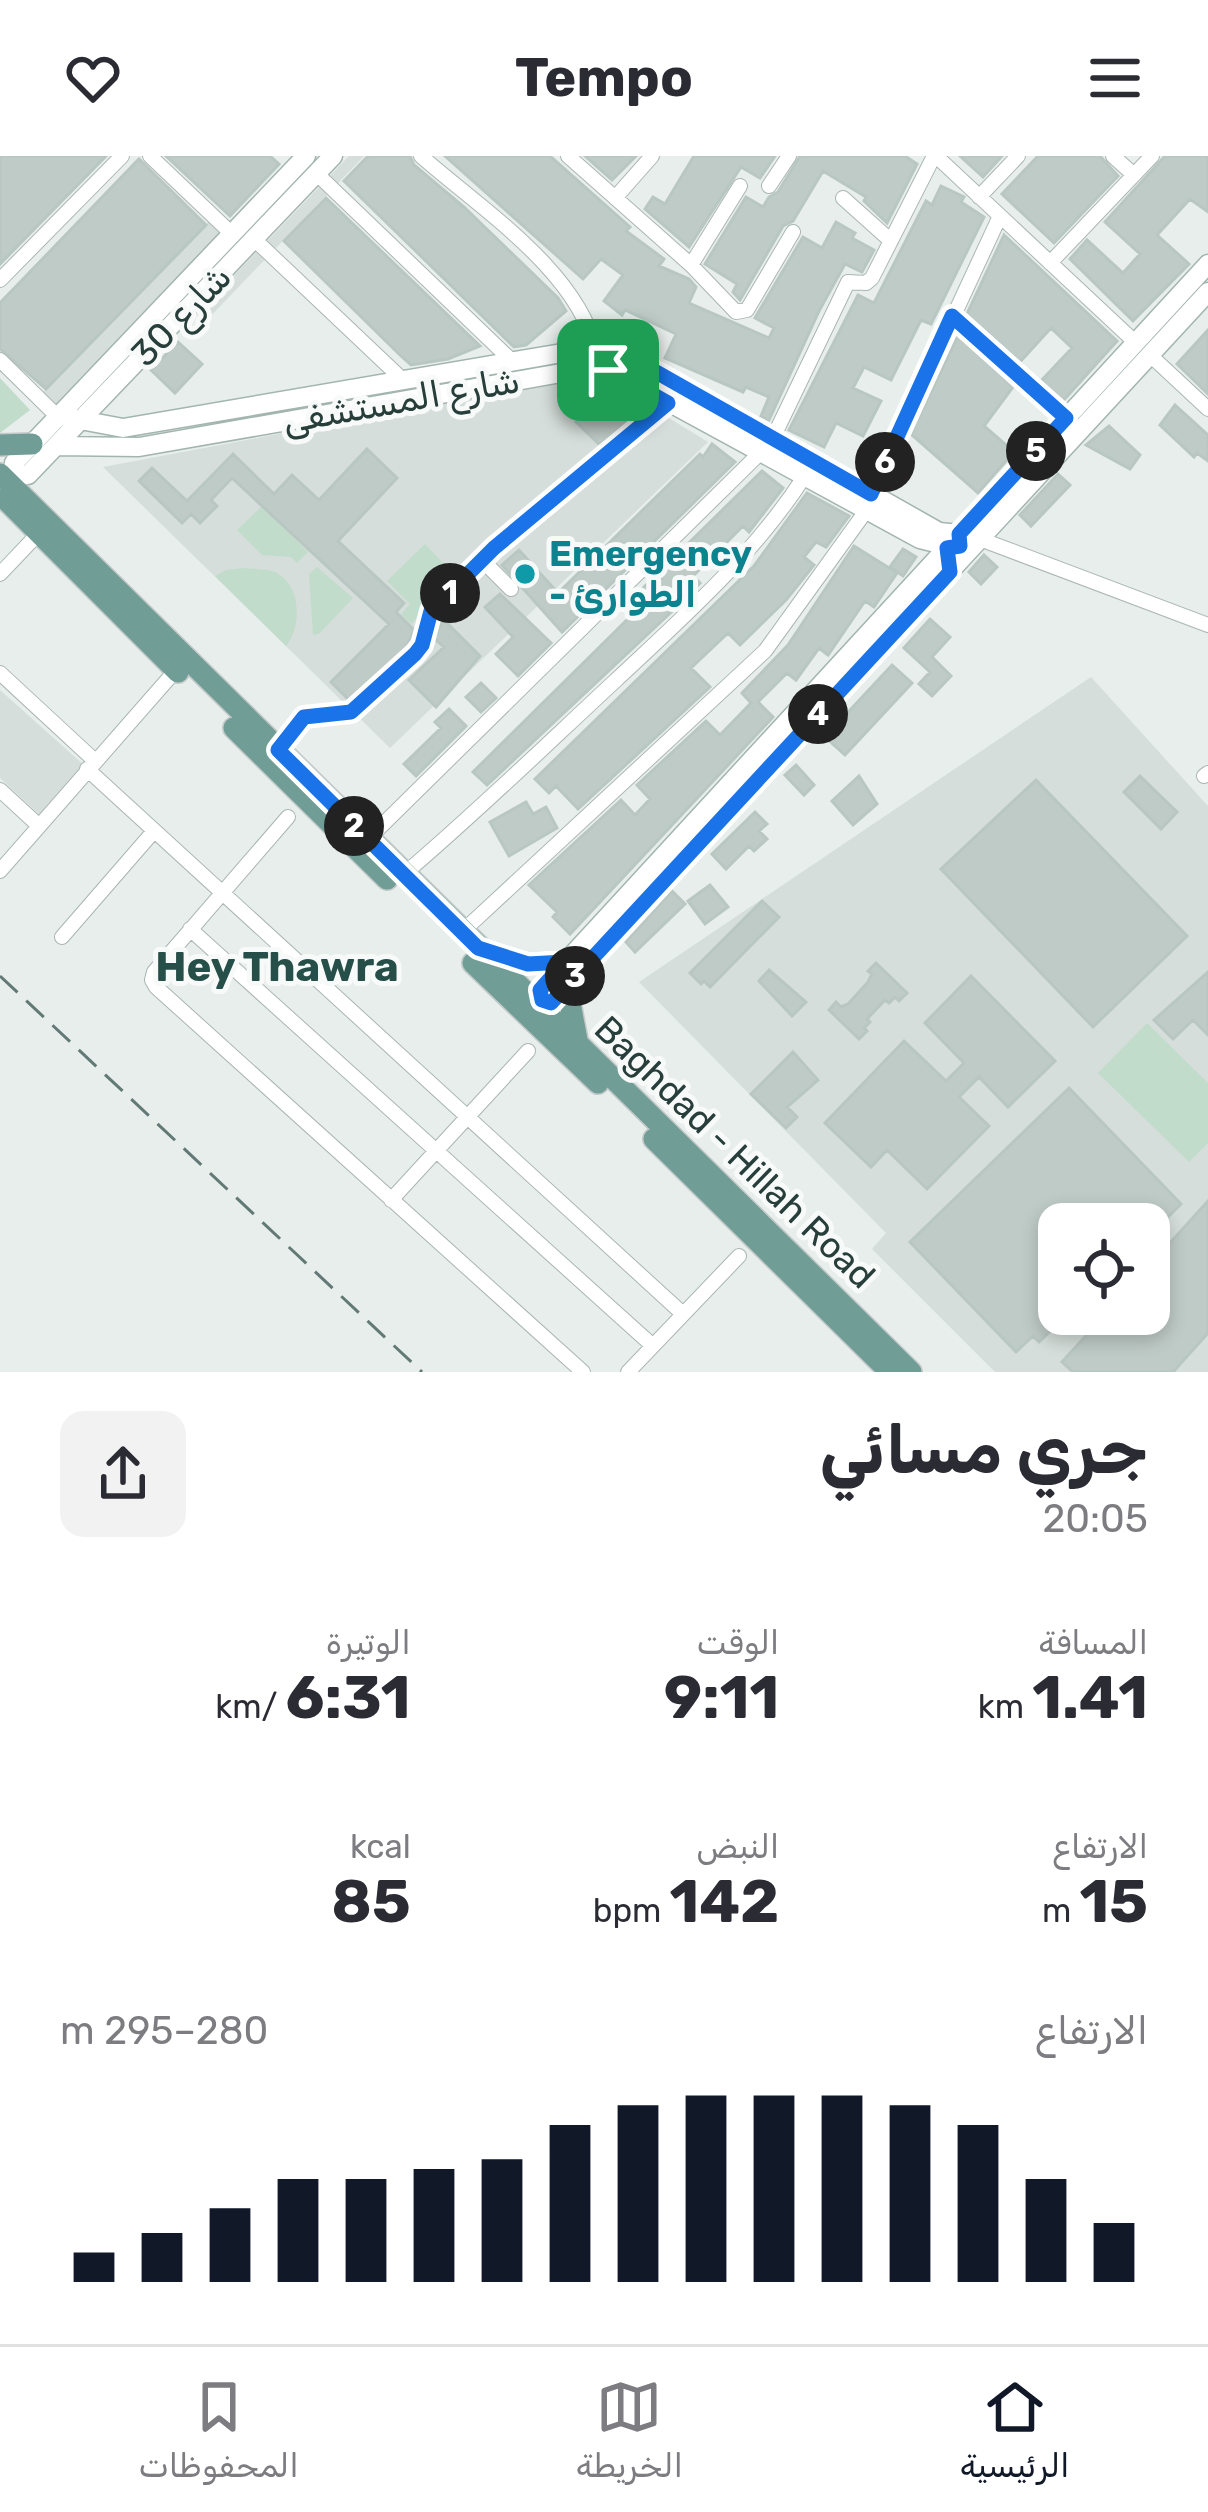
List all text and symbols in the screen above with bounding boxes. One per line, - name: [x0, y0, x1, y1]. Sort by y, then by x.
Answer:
- icon: heart: [60, 45, 126, 111]
- icon: menu: [1082, 45, 1148, 111]
- text: Tempo: [515, 46, 693, 110]
- street label: شارع 30: [122, 255, 243, 378]
- pin: [557, 319, 659, 421]
- icon: arrive: [575, 337, 641, 403]
- street label: شارع المستشفى: [279, 358, 523, 446]
- pin: 5: [1006, 421, 1066, 481]
- text: 5: [1025, 431, 1047, 470]
- pin: 6: [855, 432, 915, 492]
- text: 6: [874, 442, 896, 481]
- place label: Emergency - الطوارئ: [549, 532, 752, 616]
- marker: Emergency - الطوارئ: [512, 561, 538, 587]
- pin: 1: [420, 563, 480, 623]
- text: 1: [442, 573, 458, 612]
- pin: 4: [788, 684, 848, 744]
- text: 4: [807, 694, 829, 733]
- pin: 2: [324, 796, 384, 856]
- text: 2: [343, 806, 365, 845]
- district label: Hey Thawra: [155, 942, 399, 992]
- pin: 3: [545, 946, 605, 1006]
- text: 3: [564, 956, 586, 995]
- street label: Baghdad - Hillah Road: [586, 1007, 884, 1297]
- map controls: [1038, 1203, 1170, 1335]
- button: locate: [1038, 1203, 1170, 1335]
- button: share: [60, 1411, 186, 1537]
- text: جري مسائي: [820, 1411, 1148, 1490]
- text: 20:05: [1042, 1496, 1148, 1542]
- text: الوتيرة: [326, 1623, 411, 1662]
- text: الوقت: [696, 1623, 779, 1662]
- text: المسافة: [1038, 1623, 1148, 1662]
- text: 6:31: [286, 1662, 411, 1733]
- text: 9:11: [664, 1662, 779, 1733]
- text: 1.41: [1032, 1662, 1148, 1733]
- text: /km: [215, 1687, 286, 1726]
- text: km: [978, 1687, 1032, 1726]
- text: kcal: [350, 1827, 411, 1866]
- text: النبض: [696, 1827, 779, 1866]
- text: الارتفاع: [1053, 1827, 1148, 1866]
- text: 85: [331, 1866, 411, 1937]
- text: 142: [670, 1866, 779, 1937]
- text: 15: [1079, 1866, 1148, 1937]
- text: bpm: [593, 1891, 670, 1930]
- text: m: [1042, 1891, 1079, 1930]
- text: 280–295 m: [60, 2008, 268, 2054]
- text: الارتفاع: [1036, 2008, 1148, 2054]
- tab: المحفوظات: [138, 2374, 299, 2485]
- tab: الخريطة: [576, 2374, 683, 2485]
- tab: الرئيسية: [960, 2374, 1070, 2485]

